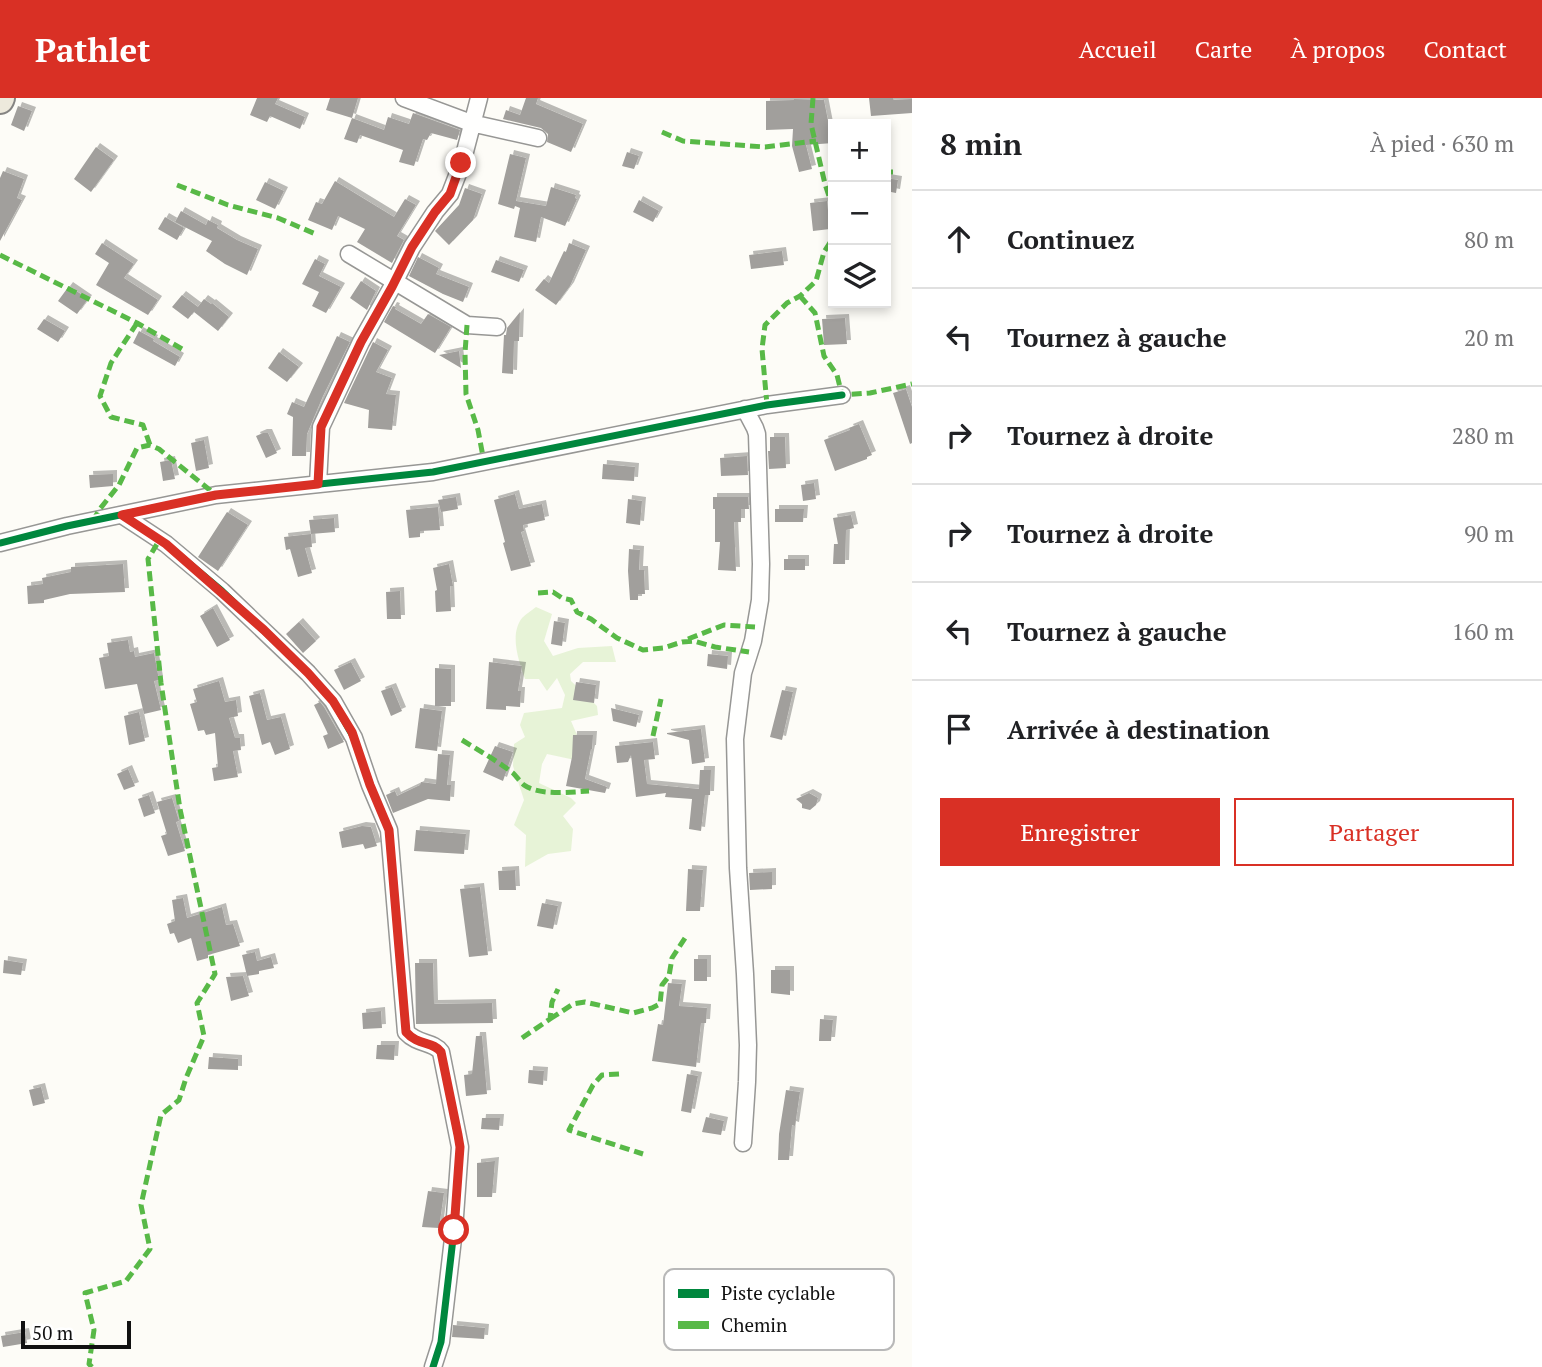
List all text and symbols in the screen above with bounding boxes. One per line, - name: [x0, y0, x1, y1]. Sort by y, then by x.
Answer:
- text: Pathlet: [35, 28, 150, 71]
- text: Accueil: [1079, 33, 1157, 65]
- text: Carte: [1195, 33, 1252, 65]
- text: À propos: [1290, 33, 1386, 65]
- text: Contact: [1424, 33, 1507, 65]
- map controls: [828, 119, 891, 308]
- button: +: [828, 119, 891, 182]
- text: 8 min: [940, 124, 1022, 164]
- text: À pied · 630 m: [1370, 128, 1514, 159]
- route end: [445, 147, 476, 178]
- button: −: [828, 182, 891, 245]
- icon: ahead: [940, 220, 978, 258]
- text: Continuez: [1007, 222, 1135, 256]
- text: 80 m: [1464, 224, 1514, 255]
- button: layers: [828, 245, 891, 308]
- icon: left: [940, 318, 978, 356]
- text: Tournez à gauche: [1007, 320, 1227, 354]
- text: 20 m: [1464, 322, 1514, 353]
- icon: right: [940, 416, 978, 454]
- text: Tournez à droite: [1007, 418, 1213, 452]
- text: 280 m: [1452, 420, 1514, 451]
- icon: right: [940, 514, 978, 552]
- text: Tournez à droite: [1007, 516, 1213, 550]
- text: 90 m: [1464, 518, 1514, 549]
- icon: left: [940, 612, 978, 650]
- text: Tournez à gauche: [1007, 614, 1227, 648]
- text: 160 m: [1452, 616, 1514, 647]
- icon: arrive: [940, 710, 978, 748]
- text: Arrivée à destination: [1007, 712, 1270, 746]
- button: Enregistrer: [940, 798, 1220, 866]
- button: Partager: [1234, 798, 1514, 866]
- route start: [438, 1214, 469, 1245]
- legend: [664, 1269, 894, 1350]
- text: Piste cyclable: [721, 1280, 835, 1305]
- text: Chemin: [721, 1312, 787, 1337]
- scale bar: [21, 1318, 131, 1350]
- text: 50 m: [32, 1320, 73, 1345]

